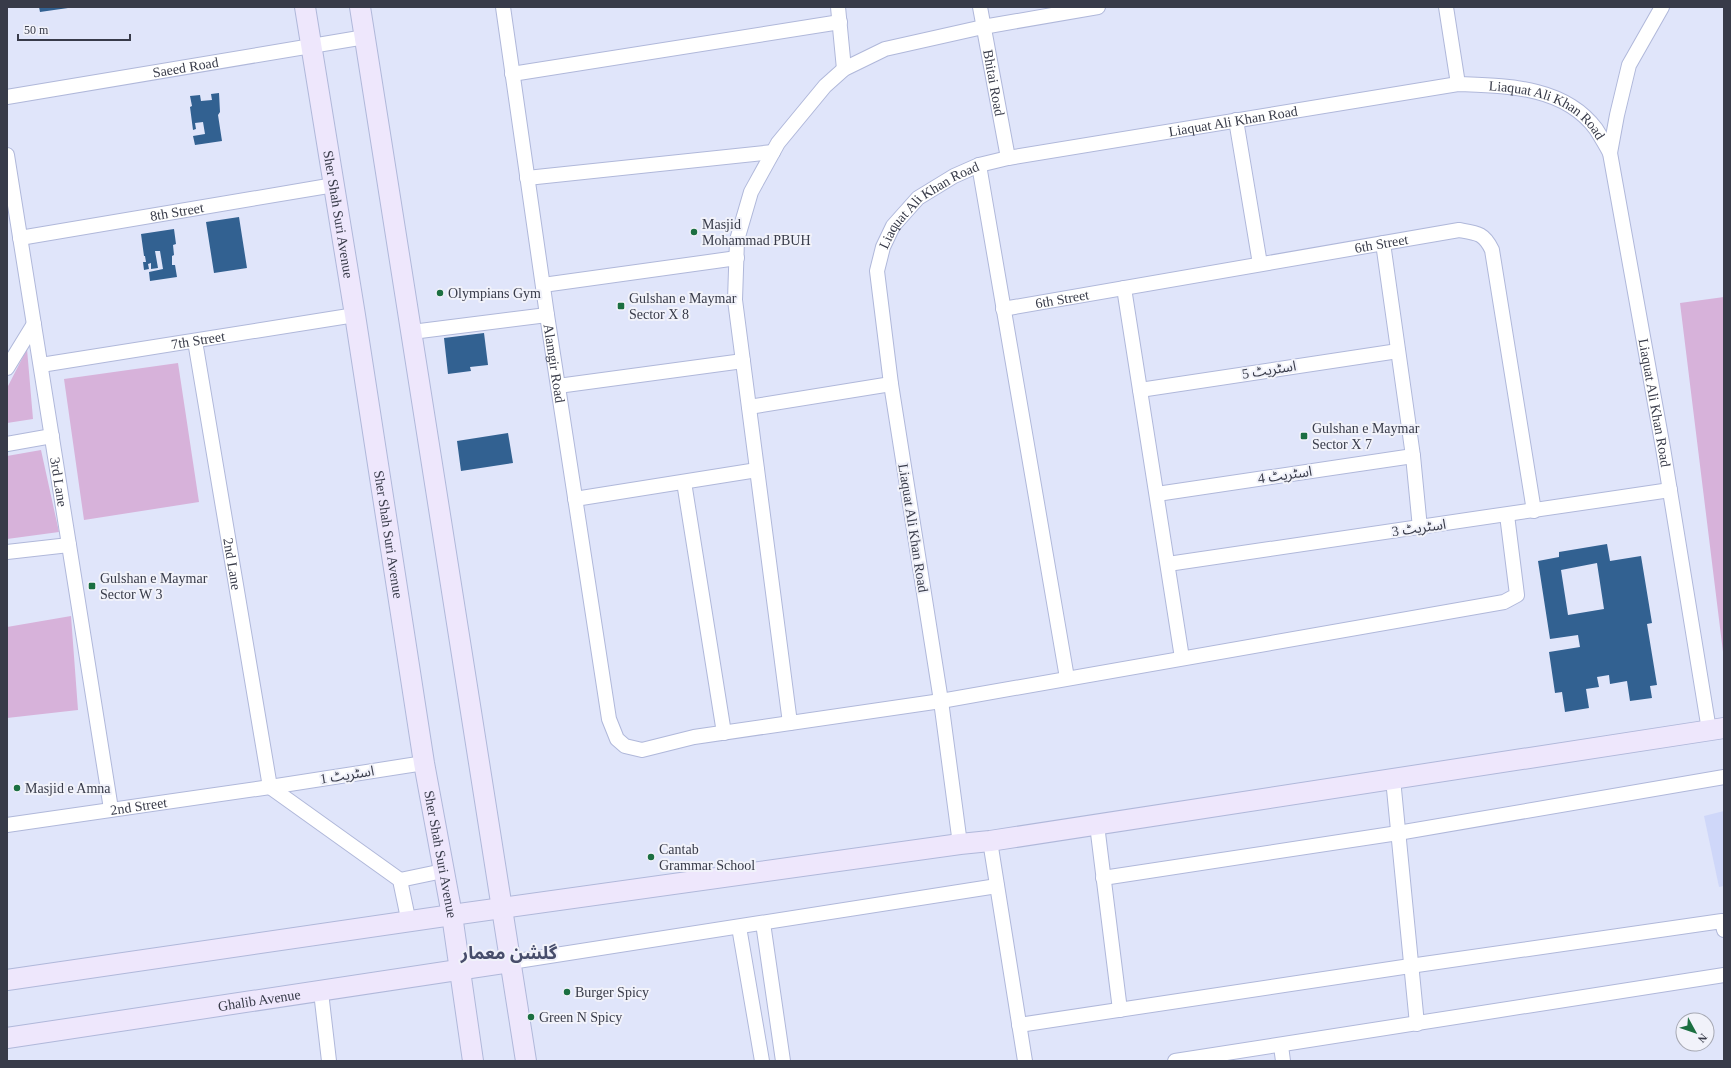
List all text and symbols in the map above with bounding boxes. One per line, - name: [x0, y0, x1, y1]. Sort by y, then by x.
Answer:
- scale bar: [18, 16, 130, 42]
- text: 50 m: [24, 23, 49, 37]
- street label: Bhitai Road: [981, 48, 1008, 117]
- street label: Saeed Road: [151, 54, 220, 80]
- street label: Liaquat Ali Khan Road: [1488, 78, 1608, 142]
- street label: Liaquat Ali Khan Road: [1168, 103, 1299, 139]
- street label: Sher Shah Suri Avenue: [321, 149, 356, 279]
- street label: Liaquat Ali Khan Road: [876, 159, 981, 251]
- street label: 8th Street: [149, 200, 205, 223]
- place label: Masjid Mohammad PBUH: [702, 217, 811, 248]
- marker: Masjid Mohammad PBUH: [689, 227, 699, 237]
- street label: 6th Street: [1353, 231, 1409, 255]
- place label: Olympians Gym: [448, 286, 541, 301]
- street label: 6th Street: [1034, 287, 1090, 311]
- marker: Olympians Gym: [435, 288, 445, 298]
- place label: Gulshan e Maymar Sector X 8: [629, 291, 737, 322]
- marker: Gulshan e Maymar Sector X 8: [616, 301, 626, 311]
- street label: Alamgir Road: [541, 323, 568, 404]
- street label: 7th Street: [170, 328, 226, 352]
- street label: Liaquat Ali Khan Road: [1636, 337, 1673, 468]
- street label: اسٹریٹ 5: [1241, 358, 1297, 383]
- place label: Gulshan e Maymar Sector X 7: [1312, 421, 1420, 452]
- marker: Gulshan e Maymar Sector X 7: [1299, 431, 1309, 441]
- street label: 3rd Lane: [48, 456, 70, 508]
- street label: Liaquat Ali Khan Road: [895, 462, 931, 594]
- street label: اسٹریٹ 4: [1257, 464, 1313, 487]
- street label: Sher Shah Suri Avenue: [372, 469, 406, 599]
- street label: اسٹریٹ 3: [1391, 517, 1447, 540]
- street label: 2nd Lane: [221, 537, 244, 591]
- place label: Gulshan e Maymar Sector W 3: [100, 571, 208, 602]
- marker: Gulshan e Maymar Sector W 3: [87, 581, 97, 591]
- street label: اسٹریٹ 1: [319, 763, 375, 788]
- place label: Masjid e Amna: [25, 781, 111, 796]
- marker: Masjid e Amna: [12, 783, 22, 793]
- street label: Sher Shah Suri Avenue: [422, 789, 460, 919]
- street label: 2nd Street: [109, 794, 168, 817]
- place label: Cantab Grammar School: [659, 842, 755, 873]
- marker: Cantab Grammar School: [646, 852, 656, 862]
- district label: گلشن معمار: [460, 943, 558, 964]
- place label: Burger Spicy: [575, 985, 649, 1000]
- street label: Ghalib Avenue: [217, 986, 301, 1014]
- marker: Burger Spicy: [562, 987, 572, 997]
- place label: Green N Spicy: [539, 1010, 622, 1025]
- marker: Green N Spicy: [526, 1012, 536, 1022]
- north arrow: [1675, 1012, 1715, 1052]
- text: N: [1695, 1032, 1710, 1045]

